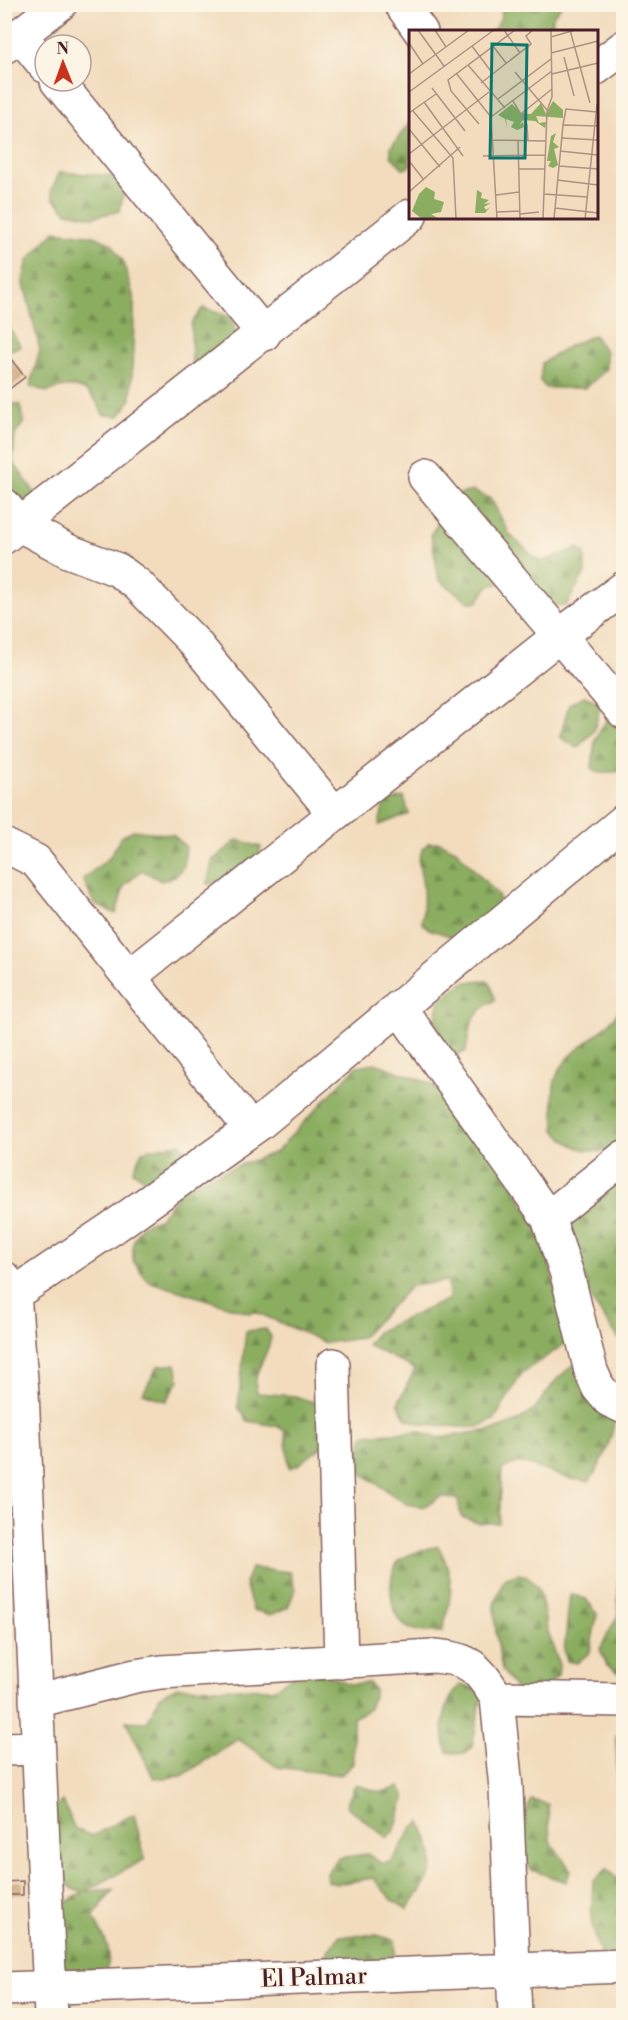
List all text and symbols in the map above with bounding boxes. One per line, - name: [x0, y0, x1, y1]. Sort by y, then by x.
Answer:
- inset map: [409, 30, 598, 219]
- north arrow: [33, 33, 93, 93]
- text: N: [56, 39, 70, 59]
- street label: El Palmar: [260, 1961, 368, 1995]

